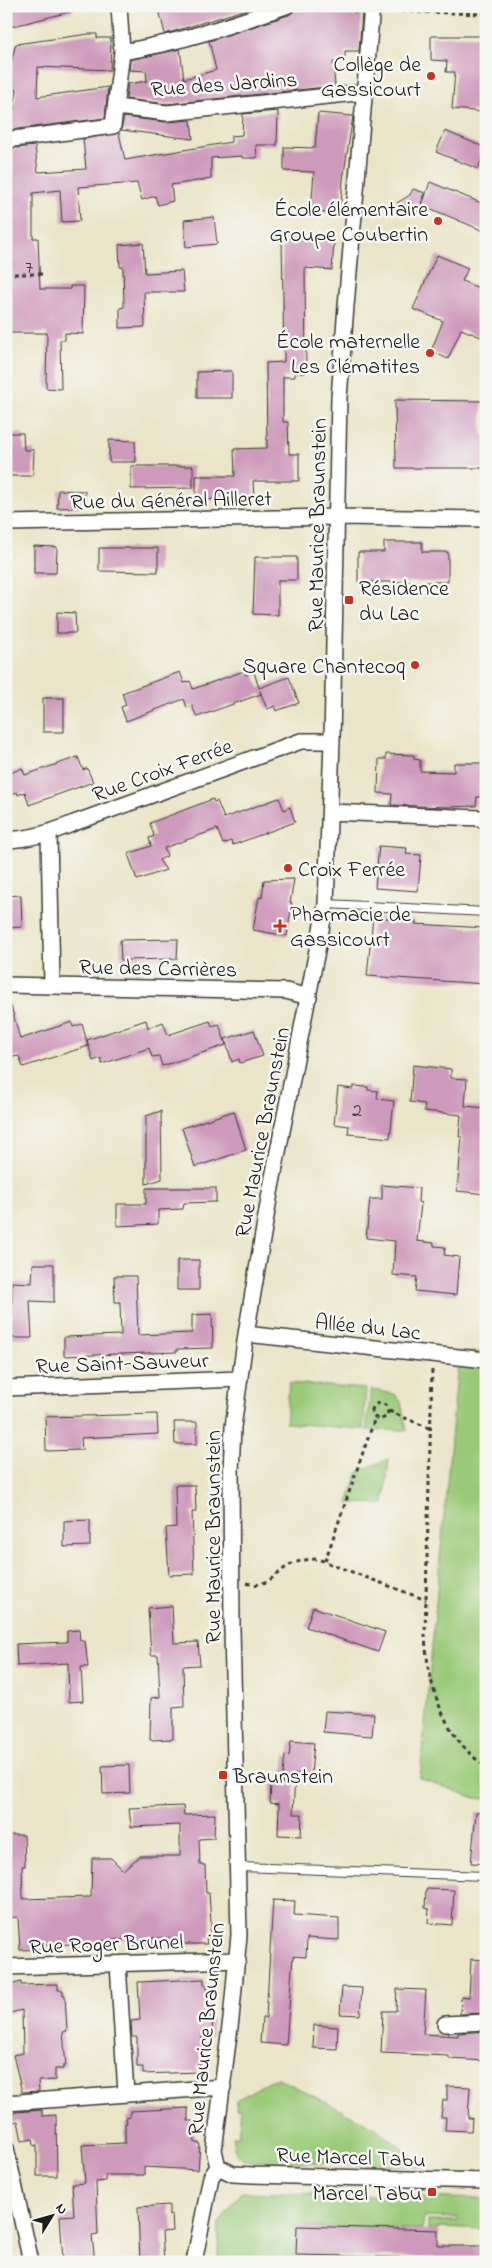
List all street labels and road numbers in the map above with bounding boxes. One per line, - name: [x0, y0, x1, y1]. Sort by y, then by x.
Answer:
- street label: Rue des Jardins: [150, 65, 299, 107]
- street label: Rue Maurice Braunstein: [301, 418, 337, 632]
- street label: Rue du Général Ailleret: [70, 484, 273, 520]
- street label: Rue Croix Ferrée: [88, 732, 238, 812]
- street label: Rue des Carrières: [79, 953, 237, 987]
- street label: Rue Maurice Braunstein: [228, 1025, 300, 1241]
- street label: Allée du Lac: [313, 1308, 422, 1350]
- street label: Rue Saint-Sauveur: [35, 1346, 209, 1384]
- street label: Rue Maurice Braunstein: [199, 1430, 231, 1644]
- street label: Rue Maurice Braunstein: [181, 1921, 235, 2137]
- street label: Rue Roger Brunel: [28, 1927, 184, 1966]
- street label: Rue Marcel Tabu: [276, 2140, 426, 2178]

